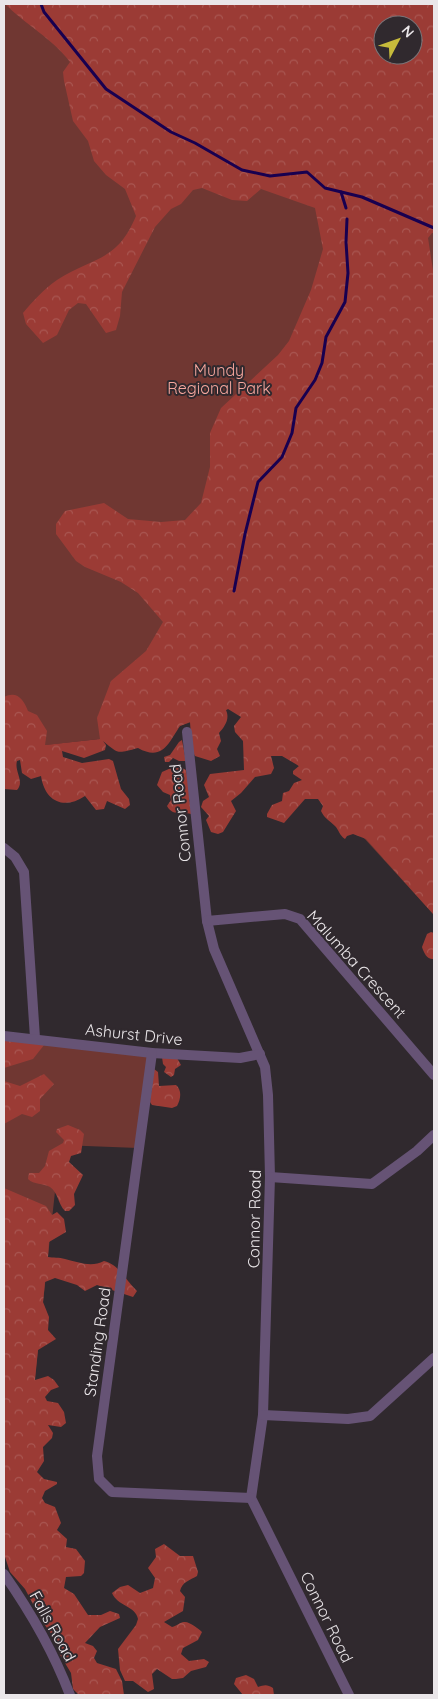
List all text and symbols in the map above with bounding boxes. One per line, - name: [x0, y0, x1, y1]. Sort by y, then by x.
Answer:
- north arrow: [373, 15, 423, 65]
- text: N: [398, 22, 418, 41]
- park label: Mundy Regional Park: [167, 360, 271, 398]
- street label: Connor Road: [165, 763, 195, 863]
- street label: Malumba Crescent: [303, 906, 411, 1022]
- street label: Ashurst Drive: [84, 1019, 184, 1049]
- street label: Connor Road: [243, 1170, 265, 1268]
- street label: Standing Road: [79, 1286, 115, 1398]
- street label: Connor Road: [296, 1568, 358, 1666]
- street label: Falls Road: [25, 1587, 81, 1665]

